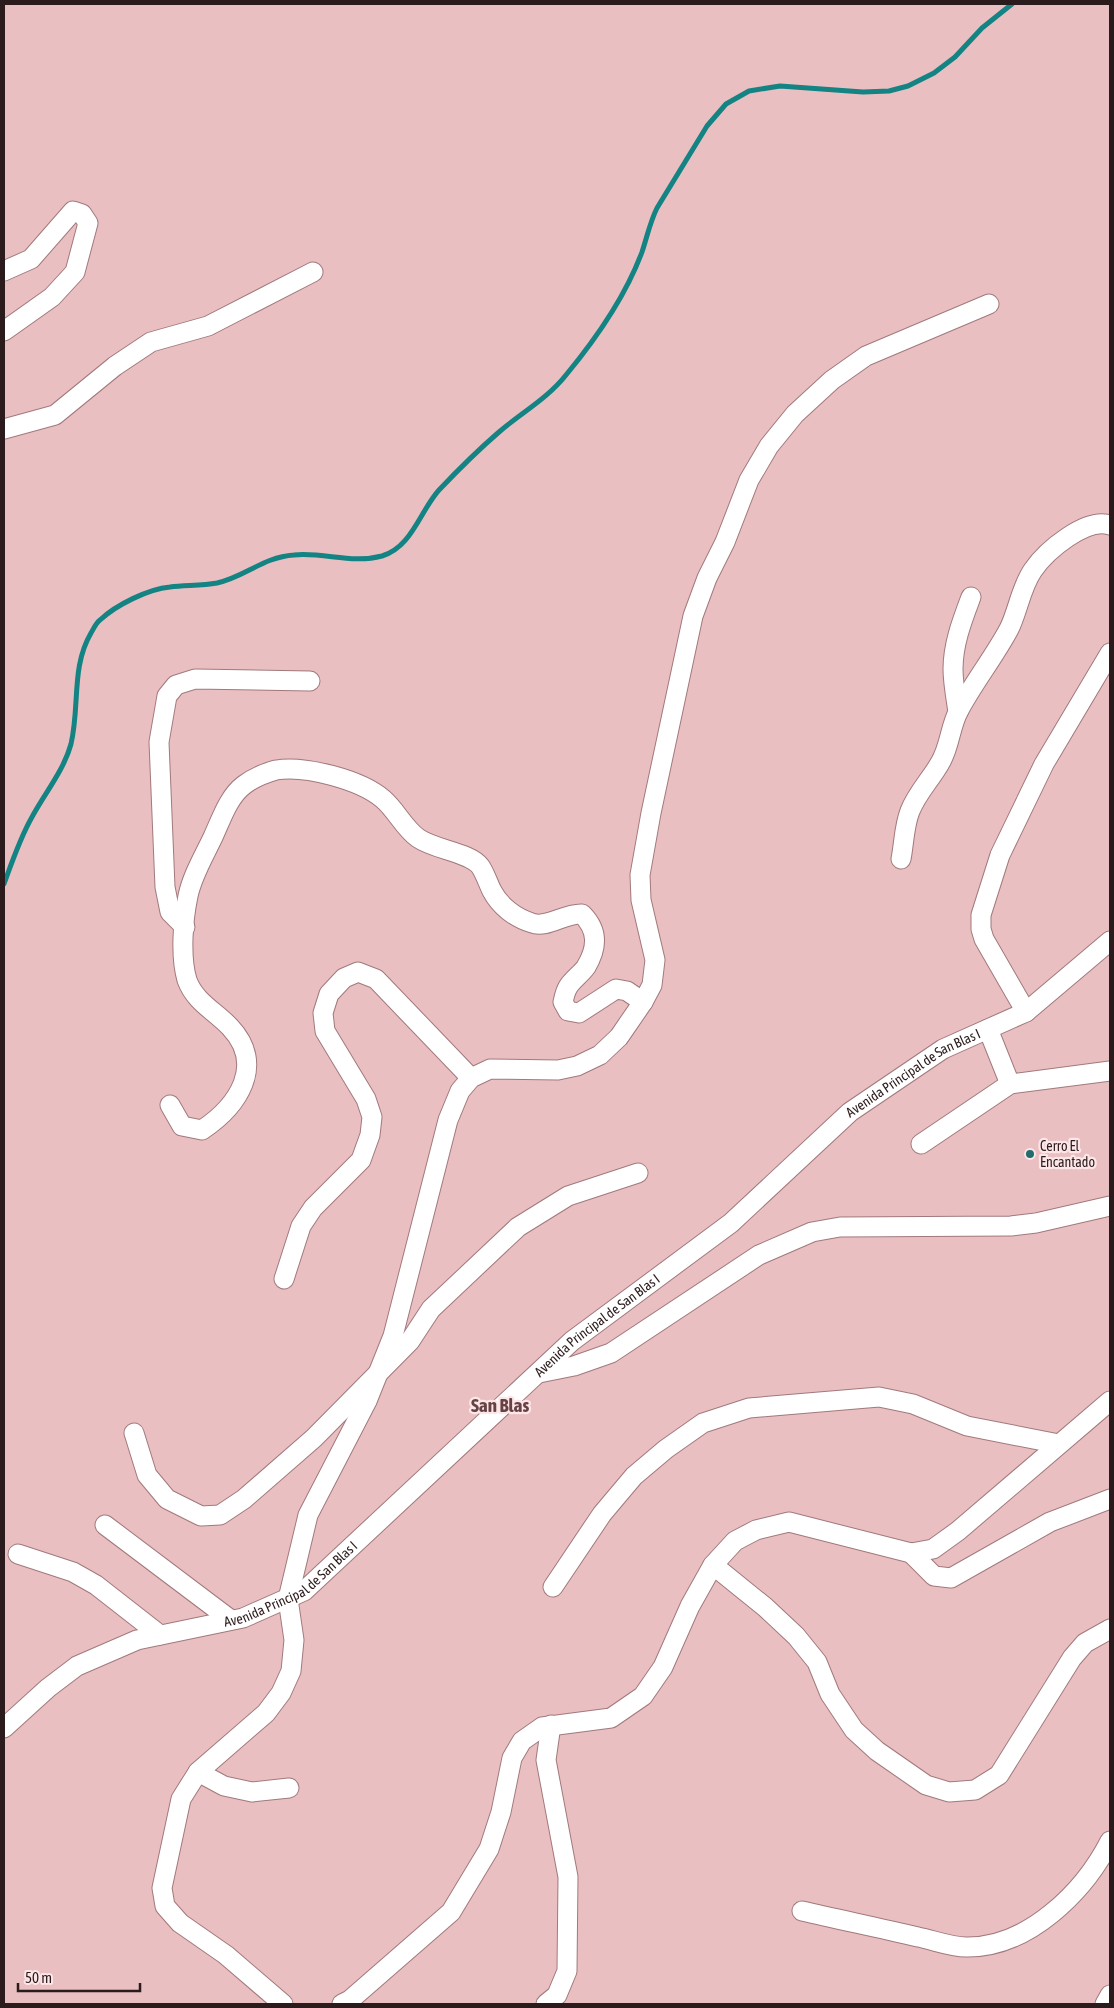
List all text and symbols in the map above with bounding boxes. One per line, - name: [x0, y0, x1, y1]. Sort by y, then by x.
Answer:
- street label: Avenida Principal de San Blas I: [843, 1025, 983, 1120]
- place label: Cerro El Encantado: [1040, 1138, 1095, 1170]
- marker: Cerro El Encantado: [1024, 1148, 1036, 1160]
- street label: Avenida Principal de San Blas I: [531, 1271, 663, 1380]
- district label: San Blas: [471, 1394, 529, 1416]
- street label: Avenida Principal de San Blas I: [222, 1538, 360, 1630]
- scale bar: [18, 1960, 140, 1992]
- text: 50 m: [25, 1969, 52, 1986]

